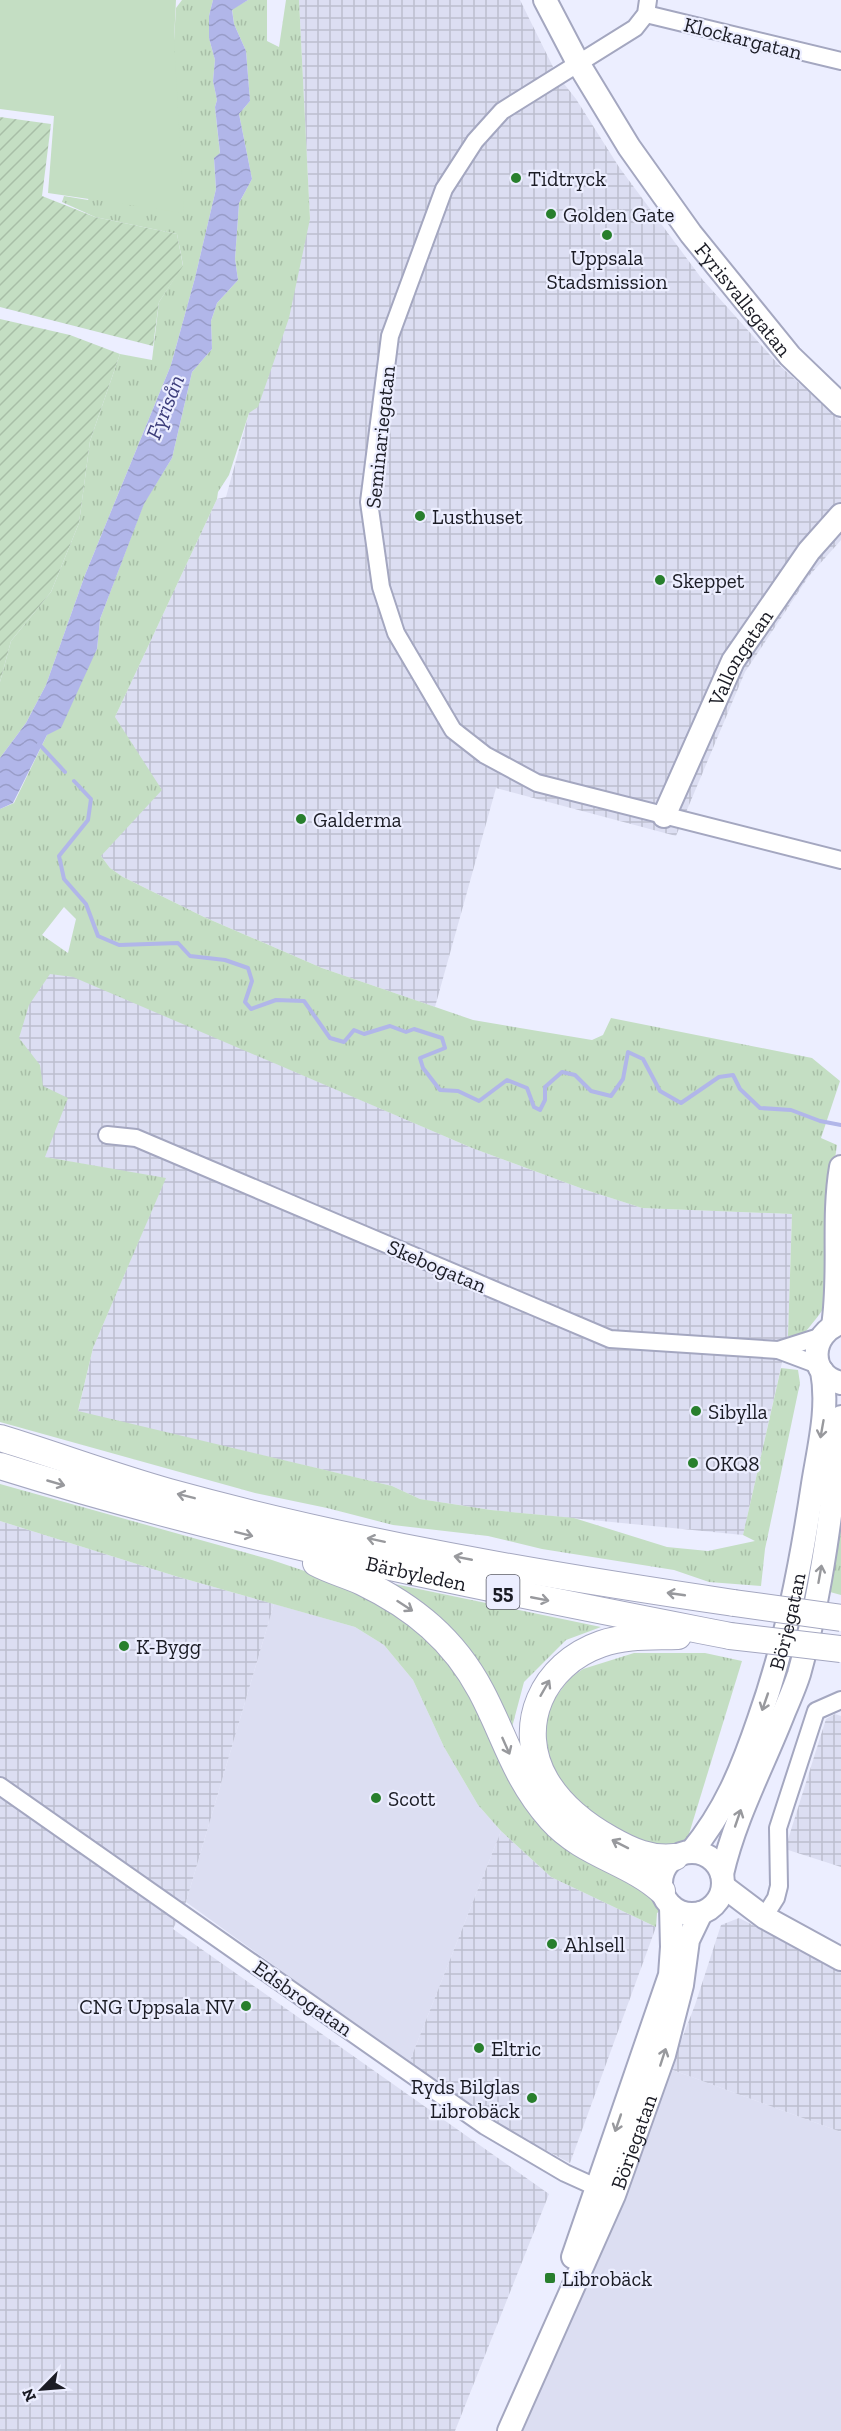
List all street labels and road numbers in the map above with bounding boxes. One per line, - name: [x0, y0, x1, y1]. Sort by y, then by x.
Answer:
- street label: Klockargatan: [681, 11, 805, 65]
- street label: Fyrisvallsgatan: [690, 237, 797, 361]
- street label: Seminariegatan: [360, 364, 400, 510]
- street label: Vallongatan: [702, 604, 778, 711]
- street label: Skebogatan: [384, 1234, 490, 1298]
- street label: Bärbyleden: [364, 1550, 469, 1596]
- street label: Börjegatan: [763, 1570, 810, 1673]
- road number: 55: [486, 1575, 520, 1609]
- street label: Edsbrogatan: [249, 1955, 357, 2041]
- street label: Börjegatan: [605, 2091, 662, 2192]

